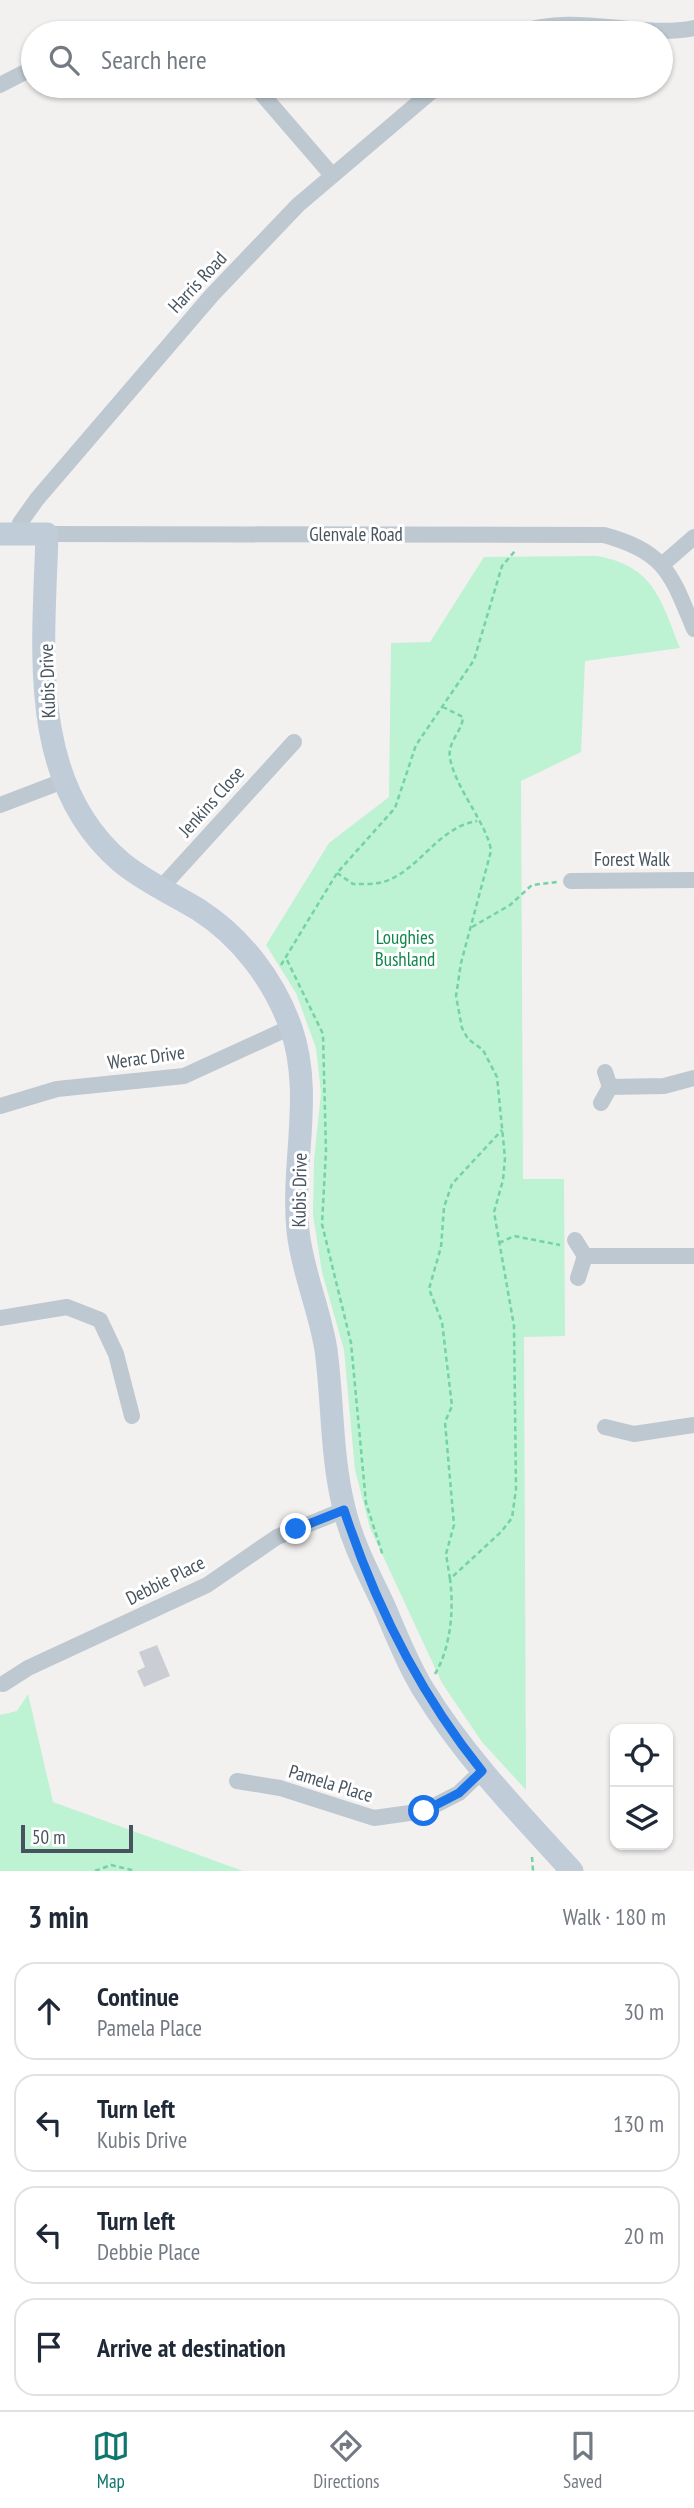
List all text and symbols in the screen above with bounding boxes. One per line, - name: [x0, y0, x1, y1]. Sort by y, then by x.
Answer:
- search box: [21, 21, 673, 98]
- icon: search: [45, 41, 83, 79]
- text: Search here: [101, 43, 207, 76]
- street label: Harris Road: [163, 246, 231, 318]
- street label: Glenvale Road: [309, 522, 403, 546]
- street label: Kubis Drive: [34, 643, 60, 719]
- street label: Jenkins Close: [172, 761, 249, 842]
- street label: Forest Walk: [594, 847, 671, 871]
- park label: Loughies Bushland: [375, 925, 435, 971]
- street label: Werac Drive: [106, 1040, 186, 1074]
- street label: Kubis Drive: [286, 1152, 312, 1227]
- route end: [280, 1513, 311, 1544]
- street label: Debbie Place: [122, 1550, 209, 1610]
- map controls: [610, 1724, 673, 1850]
- button: locate: [610, 1724, 673, 1787]
- street label: Pamela Place: [286, 1759, 376, 1807]
- button: layers: [610, 1787, 673, 1850]
- route start: [408, 1795, 439, 1826]
- scale bar: [21, 1822, 133, 1854]
- text: 50 m: [32, 1825, 66, 1849]
- text: 3 min: [28, 1897, 89, 1936]
- text: Walk · 180 m: [563, 1902, 666, 1931]
- text: Continue: [97, 1980, 179, 2013]
- icon: ahead: [30, 1992, 68, 2030]
- text: 30 m: [623, 1997, 664, 2026]
- text: Pamela Place: [97, 2013, 202, 2042]
- text: Turn left: [97, 2092, 175, 2125]
- icon: left: [30, 2104, 68, 2142]
- text: 130 m: [613, 2109, 664, 2138]
- text: Kubis Drive: [97, 2125, 187, 2154]
- text: Turn left: [97, 2204, 175, 2237]
- icon: left: [30, 2216, 68, 2254]
- text: 20 m: [623, 2221, 664, 2250]
- text: Debbie Place: [97, 2237, 200, 2266]
- icon: arrive: [30, 2328, 68, 2366]
- text: Arrive at destination: [97, 2331, 286, 2364]
- tab: Map: [92, 2427, 130, 2493]
- tab: Directions: [313, 2427, 379, 2493]
- tab: Saved: [563, 2427, 602, 2493]

